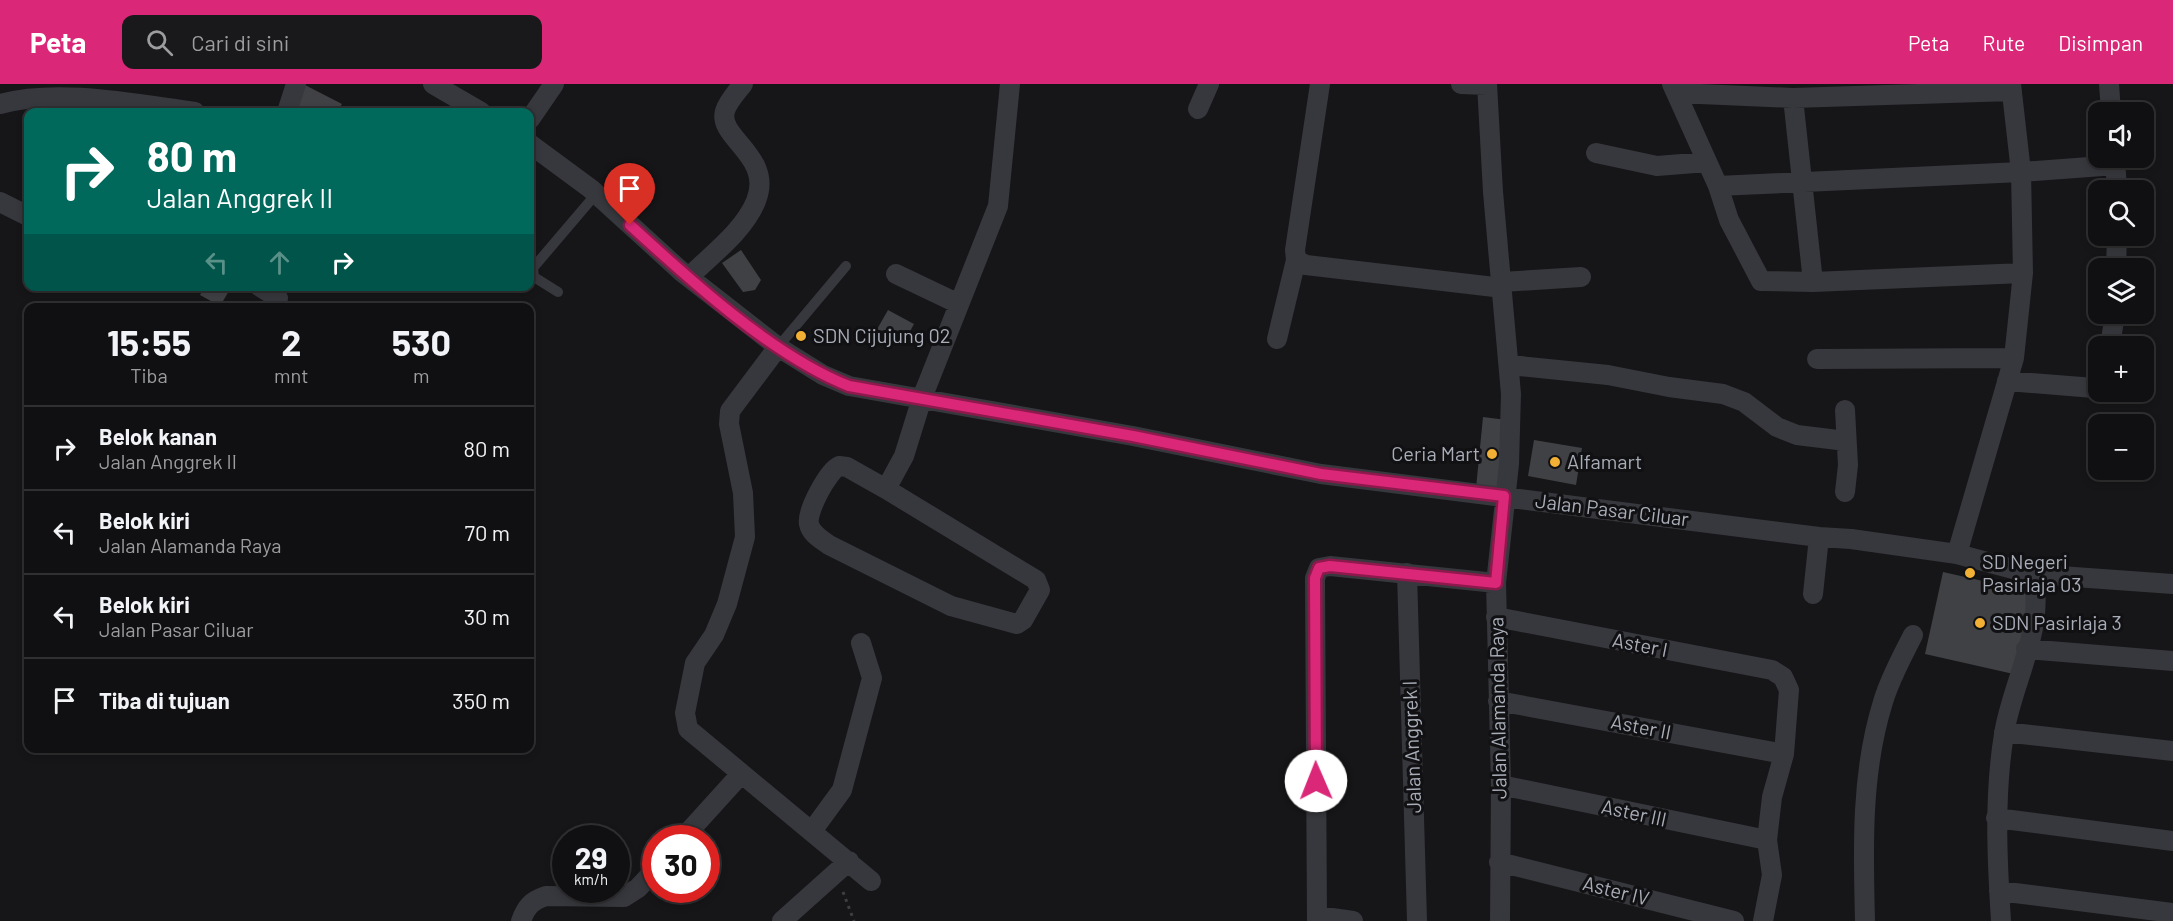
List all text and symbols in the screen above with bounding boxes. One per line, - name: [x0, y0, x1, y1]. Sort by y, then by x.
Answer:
- search box: [122, 15, 542, 69]
- text: Peta: [30, 25, 86, 59]
- icon: search: [143, 26, 176, 59]
- text: Cari di sini: [191, 29, 289, 55]
- text: Peta: [1908, 30, 1950, 55]
- text: Rute: [1983, 30, 2025, 55]
- text: Disimpan: [2058, 30, 2143, 55]
- map controls: [2088, 102, 2154, 480]
- button: sound: [2088, 102, 2154, 168]
- text: 80 m: [147, 130, 237, 180]
- icon: right: [48, 132, 126, 210]
- pin: [604, 163, 655, 225]
- icon: arrive: [613, 172, 646, 205]
- button: search: [2088, 180, 2154, 246]
- text: Jalan Anggrek II: [147, 181, 333, 213]
- icon: left: [200, 246, 233, 279]
- icon: ahead: [263, 246, 296, 279]
- icon: right: [326, 246, 359, 279]
- button: layers: [2088, 258, 2154, 324]
- text: 15:55: [107, 320, 191, 363]
- text: 2: [281, 320, 301, 363]
- text: 530: [392, 320, 451, 363]
- place label: SDN Cijujung 02: [813, 323, 951, 347]
- marker: SDN Cijujung 02: [794, 329, 808, 343]
- button: +: [2088, 336, 2154, 402]
- text: Tiba: [130, 363, 168, 387]
- text: mnt: [274, 363, 309, 387]
- text: m: [413, 363, 430, 387]
- button: −: [2088, 414, 2154, 480]
- text: Belok kanan: [99, 423, 217, 449]
- icon: right: [48, 432, 81, 465]
- text: 80 m: [464, 435, 510, 461]
- place label: Ceria Mart: [1391, 441, 1480, 465]
- marker: Ceria Mart: [1485, 447, 1499, 461]
- text: Jalan Anggrek II: [99, 449, 237, 473]
- place label: Alfamart: [1567, 449, 1642, 473]
- marker: Alfamart: [1548, 455, 1562, 469]
- street label: Jalan Pasar Ciluar: [1534, 488, 1690, 530]
- text: Belok kiri: [99, 507, 190, 533]
- icon: left: [48, 516, 81, 549]
- text: 70 m: [465, 519, 510, 545]
- text: Jalan Alamanda Raya: [99, 533, 281, 557]
- place label: SD Negeri Pasirlaja 03: [1982, 549, 2082, 596]
- marker: SD Negeri Pasirlaja 03: [1963, 566, 1977, 580]
- text: Belok kiri: [99, 591, 190, 617]
- icon: left: [48, 600, 81, 633]
- text: 30 m: [464, 603, 510, 629]
- place label: SDN Pasirlaja 3: [1992, 610, 2122, 634]
- marker: SDN Pasirlaja 3: [1973, 616, 1987, 630]
- text: Jalan Pasar Ciluar: [99, 617, 254, 641]
- street label: Jalan Alamanda Raya: [1483, 617, 1511, 799]
- street label: Aster I: [1610, 627, 1670, 661]
- street label: Jalan Anggrek I: [1397, 680, 1425, 814]
- icon: arrive: [48, 684, 81, 717]
- text: Tiba di tujuan: [99, 687, 230, 713]
- text: 350 m: [452, 687, 510, 713]
- street label: Aster II: [1609, 708, 1673, 744]
- position arrow: [1284, 749, 1348, 813]
- street label: Aster III: [1599, 793, 1669, 831]
- speed limit sign: 30: [642, 825, 720, 903]
- text: 29: [575, 839, 607, 875]
- text: km/h: [574, 870, 608, 888]
- street label: Aster IV: [1581, 870, 1652, 910]

